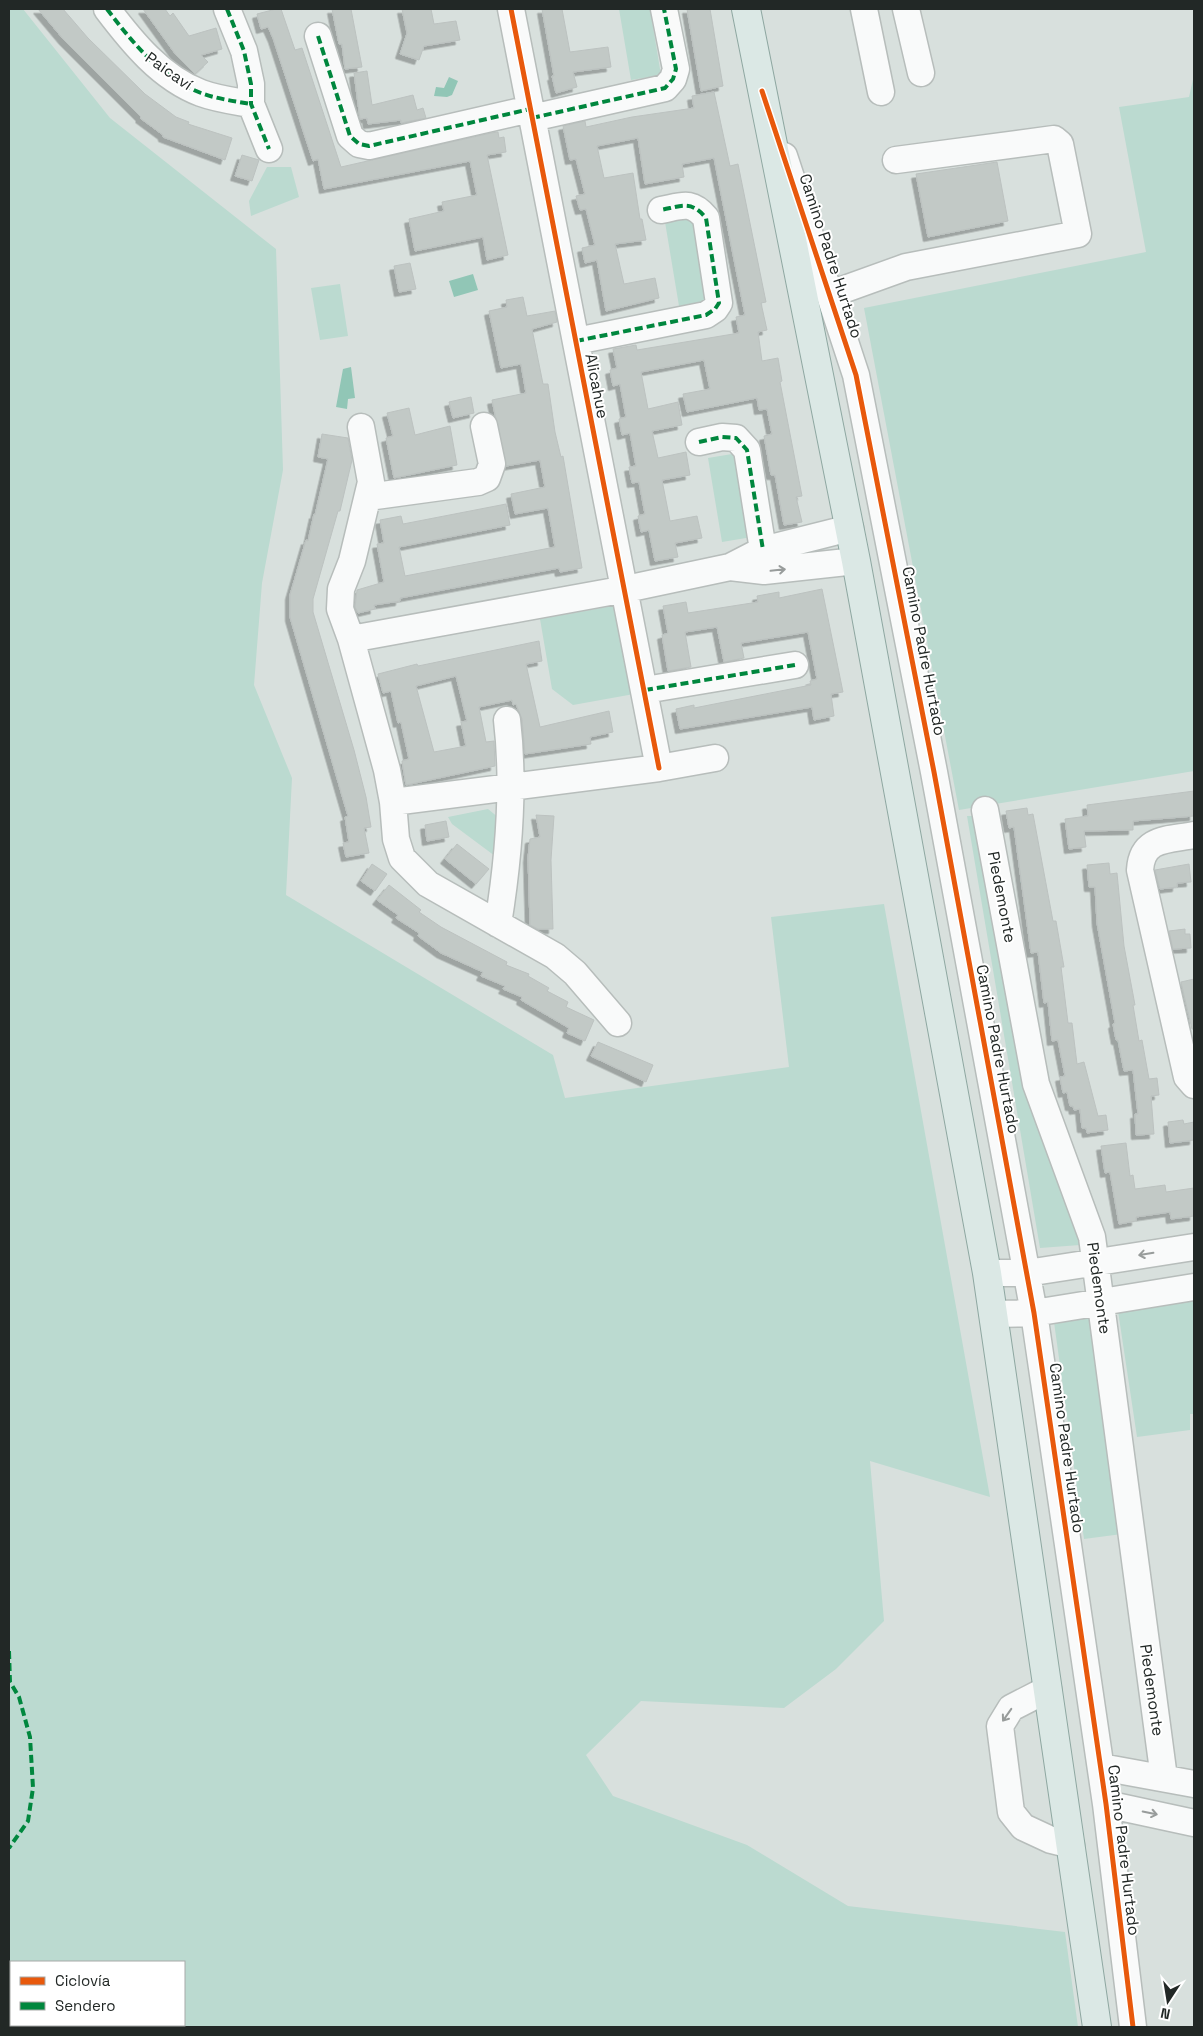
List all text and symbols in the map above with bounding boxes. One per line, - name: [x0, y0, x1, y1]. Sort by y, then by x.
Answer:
- street label: Paicaví: [141, 47, 197, 95]
- street label: Camino Padre Hurtado: [794, 171, 868, 341]
- street label: Alicahue: [580, 352, 614, 420]
- one-way arrow: [770, 565, 786, 575]
- street label: Camino Padre Hurtado: [897, 565, 951, 737]
- street label: Piedemonte: [983, 850, 1021, 944]
- street label: Camino Padre Hurtado: [971, 963, 1025, 1135]
- street label: Piedemonte: [1082, 1241, 1116, 1335]
- one-way arrow: [1138, 1250, 1154, 1260]
- street label: Camino Padre Hurtado: [1045, 1361, 1089, 1535]
- street label: Piedemonte: [1135, 1643, 1169, 1737]
- one-way arrow: [1002, 1708, 1012, 1722]
- street label: Camino Padre Hurtado: [1103, 1763, 1145, 1937]
- one-way arrow: [1142, 1809, 1158, 1819]
- legend: [10, 1961, 185, 2026]
- text: Ciclovía: [55, 1971, 111, 1990]
- north arrow: [1143, 1976, 1193, 2026]
- text: Sendero: [55, 1996, 115, 2015]
- text: N: [1159, 2004, 1172, 2023]

